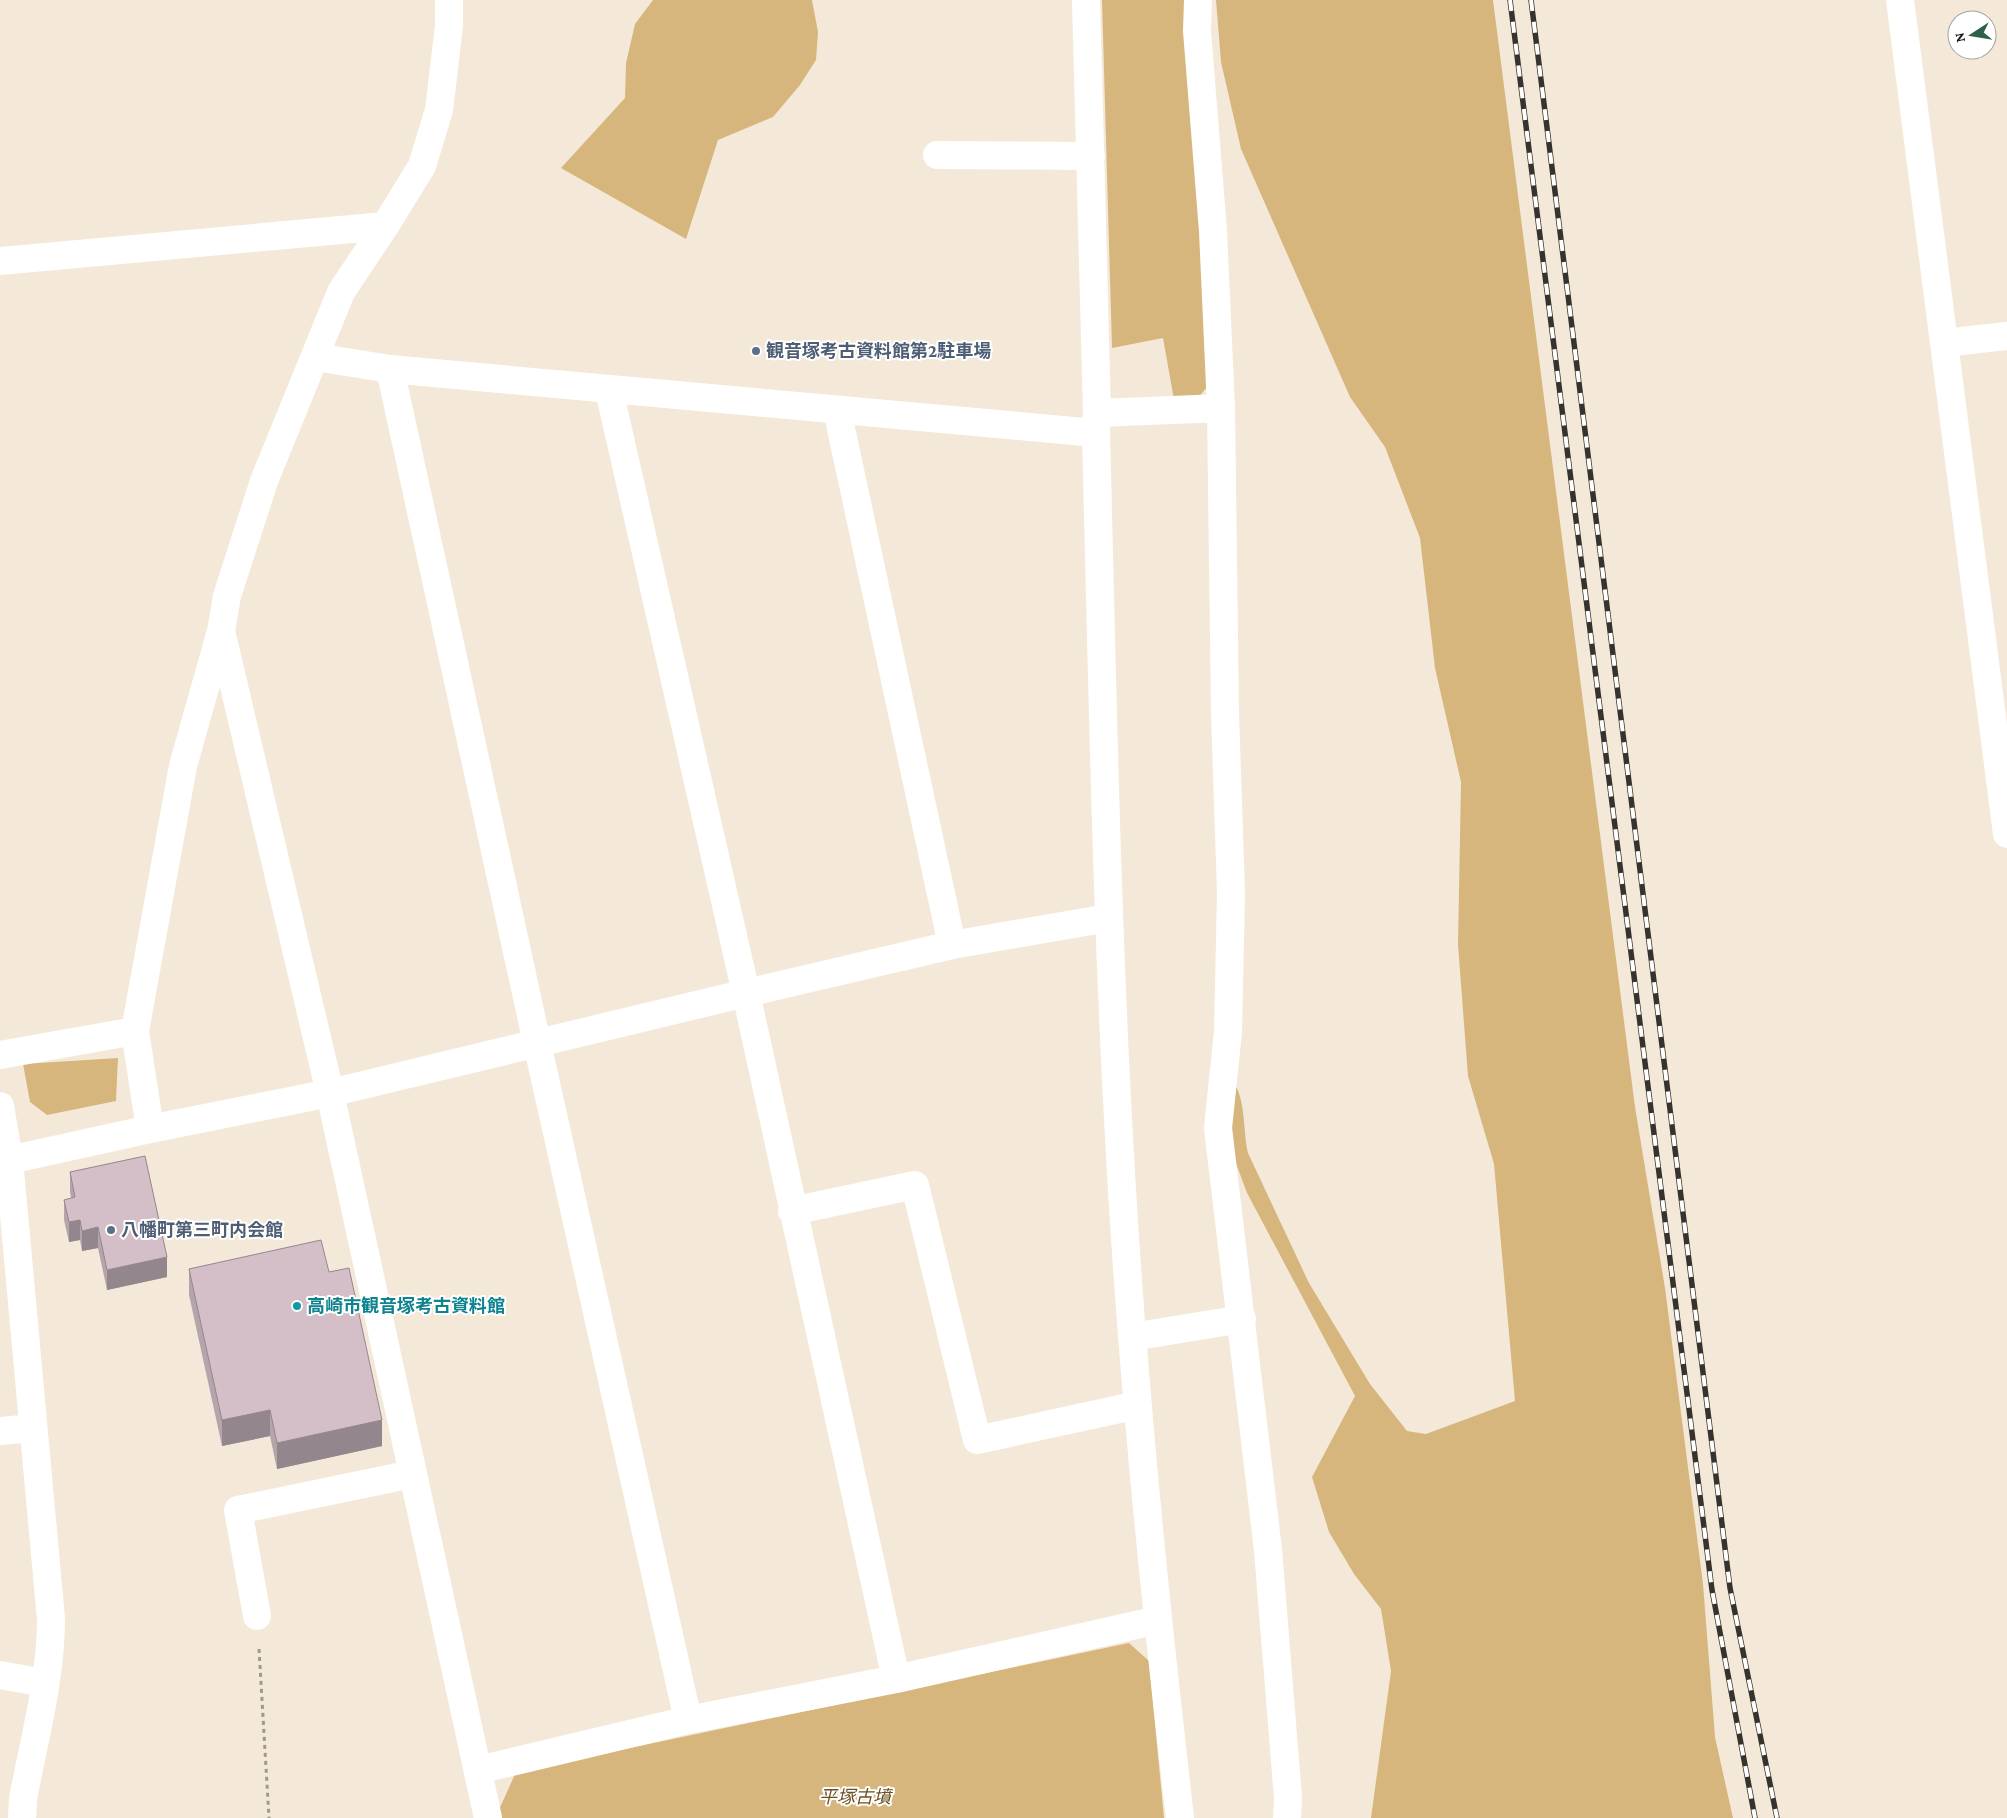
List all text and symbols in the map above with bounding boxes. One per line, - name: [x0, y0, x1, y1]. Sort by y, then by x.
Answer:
- north arrow: [1947, 10, 1997, 60]
- text: N: [1950, 31, 1968, 44]
- place label: 観音塚考古資料館第2駐車場: [766, 341, 991, 361]
- marker: 観音塚考古資料館第2駐車場: [750, 345, 762, 357]
- place label: 八幡町第三町内会館: [121, 1220, 283, 1240]
- marker: 八幡町第三町内会館: [105, 1224, 117, 1236]
- place label: 高崎市観音塚考古資料館: [307, 1296, 505, 1316]
- marker: 高崎市観音塚考古資料館: [291, 1300, 303, 1312]
- park label: 平塚古墳: [819, 1787, 894, 1807]

